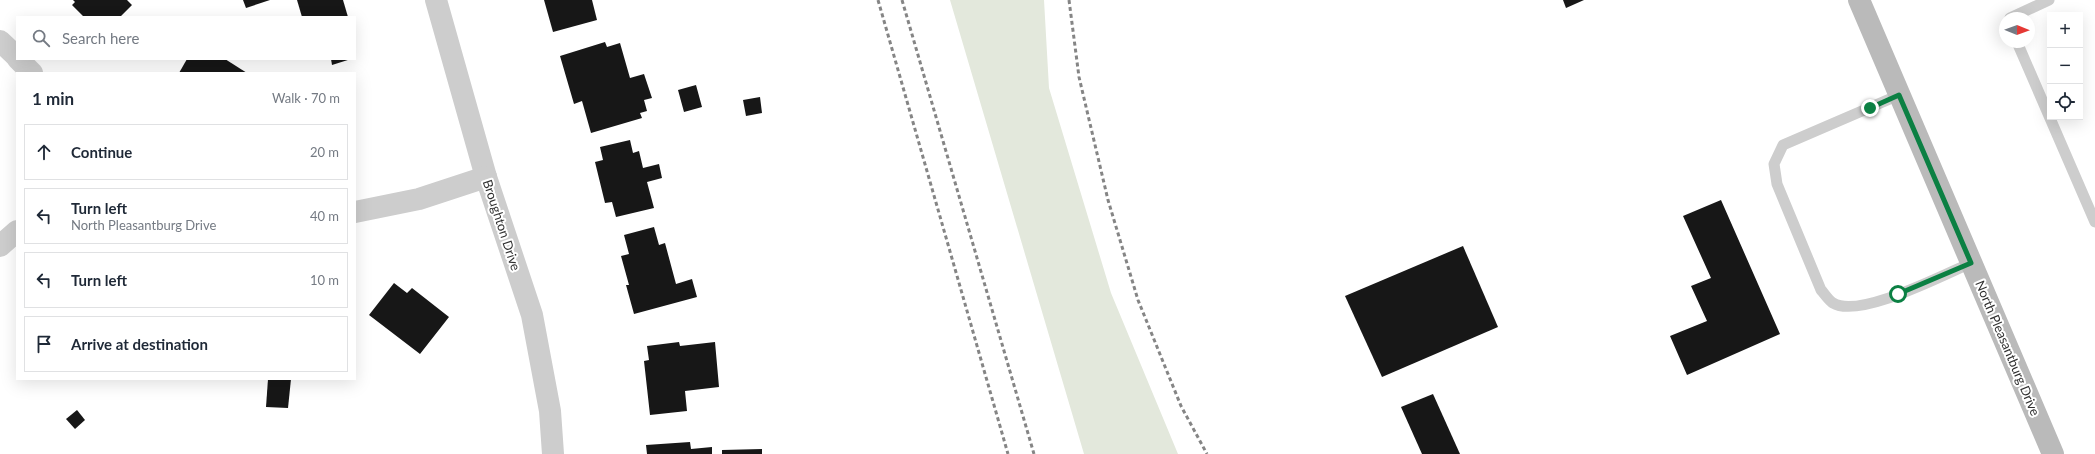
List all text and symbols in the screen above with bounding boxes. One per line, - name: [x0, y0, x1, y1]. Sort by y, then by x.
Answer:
- north arrow: [1999, 12, 2035, 48]
- map controls: [2047, 12, 2083, 120]
- button: +: [2047, 12, 2083, 48]
- search box: [16, 16, 356, 60]
- icon: search: [30, 27, 52, 49]
- text: Search here: [62, 29, 139, 47]
- button: −: [2047, 48, 2083, 84]
- button: locate: [2047, 84, 2083, 120]
- text: 1 min: [32, 88, 74, 109]
- text: Walk · 70 m: [272, 90, 340, 106]
- route end: [1861, 99, 1879, 117]
- icon: ahead: [33, 141, 55, 163]
- text: Continue: [71, 143, 132, 161]
- text: 20 m: [310, 144, 339, 160]
- street label: Broughton Drive: [480, 177, 524, 273]
- text: Turn left: [71, 199, 127, 217]
- icon: left: [33, 205, 55, 227]
- text: 40 m: [310, 208, 339, 224]
- text: North Pleasantburg Drive: [71, 217, 216, 233]
- icon: left: [33, 269, 55, 291]
- text: Turn left: [71, 271, 127, 289]
- text: 10 m: [310, 272, 339, 288]
- street label: North Pleasantburg Drive: [1972, 278, 2044, 418]
- route start: [1889, 285, 1907, 303]
- icon: arrive: [33, 333, 55, 355]
- text: Arrive at destination: [71, 335, 208, 353]

